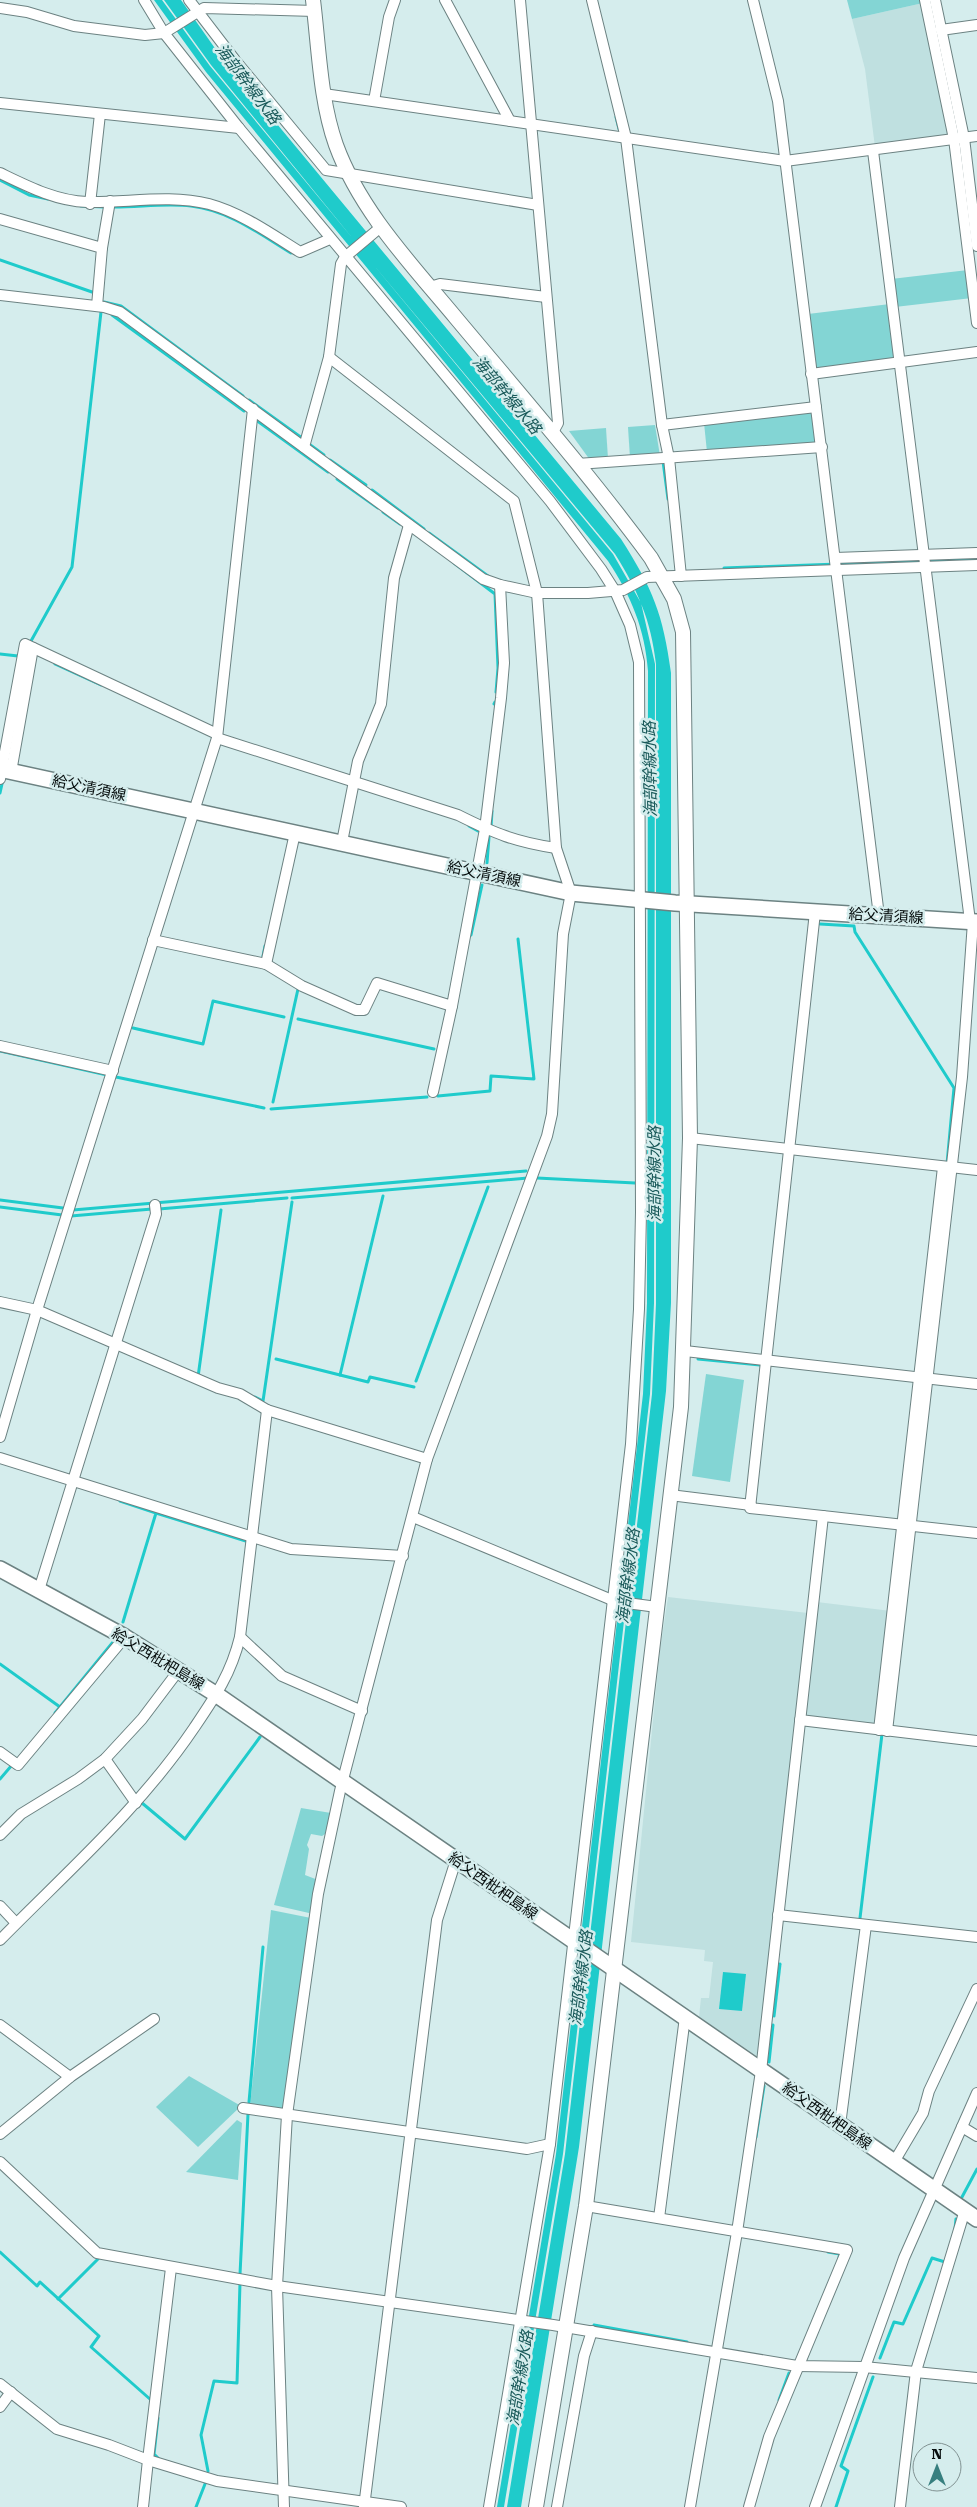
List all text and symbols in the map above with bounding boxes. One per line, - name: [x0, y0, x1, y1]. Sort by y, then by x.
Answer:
- water label: 海部幹線水路: [212, 40, 286, 130]
- water label: 海部幹線水路: [469, 352, 546, 439]
- water label: 海部幹線水路: [640, 719, 660, 817]
- street label: 給父清須線: [50, 771, 128, 805]
- street label: 給父清須線: [445, 857, 523, 891]
- street label: 給父清須線: [848, 905, 924, 927]
- water label: 海部幹線水路: [645, 1124, 664, 1222]
- water label: 海部幹線水路: [613, 1525, 644, 1625]
- street label: 給父西枇杷島線: [108, 1624, 208, 1694]
- street label: 給父西枇杷島線: [445, 1849, 541, 1923]
- water label: 海部幹線水路: [566, 1927, 597, 2027]
- street label: 給父西枇杷島線: [779, 2079, 875, 2153]
- water label: 海部幹線水路: [503, 2327, 537, 2427]
- north arrow: [912, 2442, 962, 2492]
- text: N: [932, 2446, 943, 2462]

